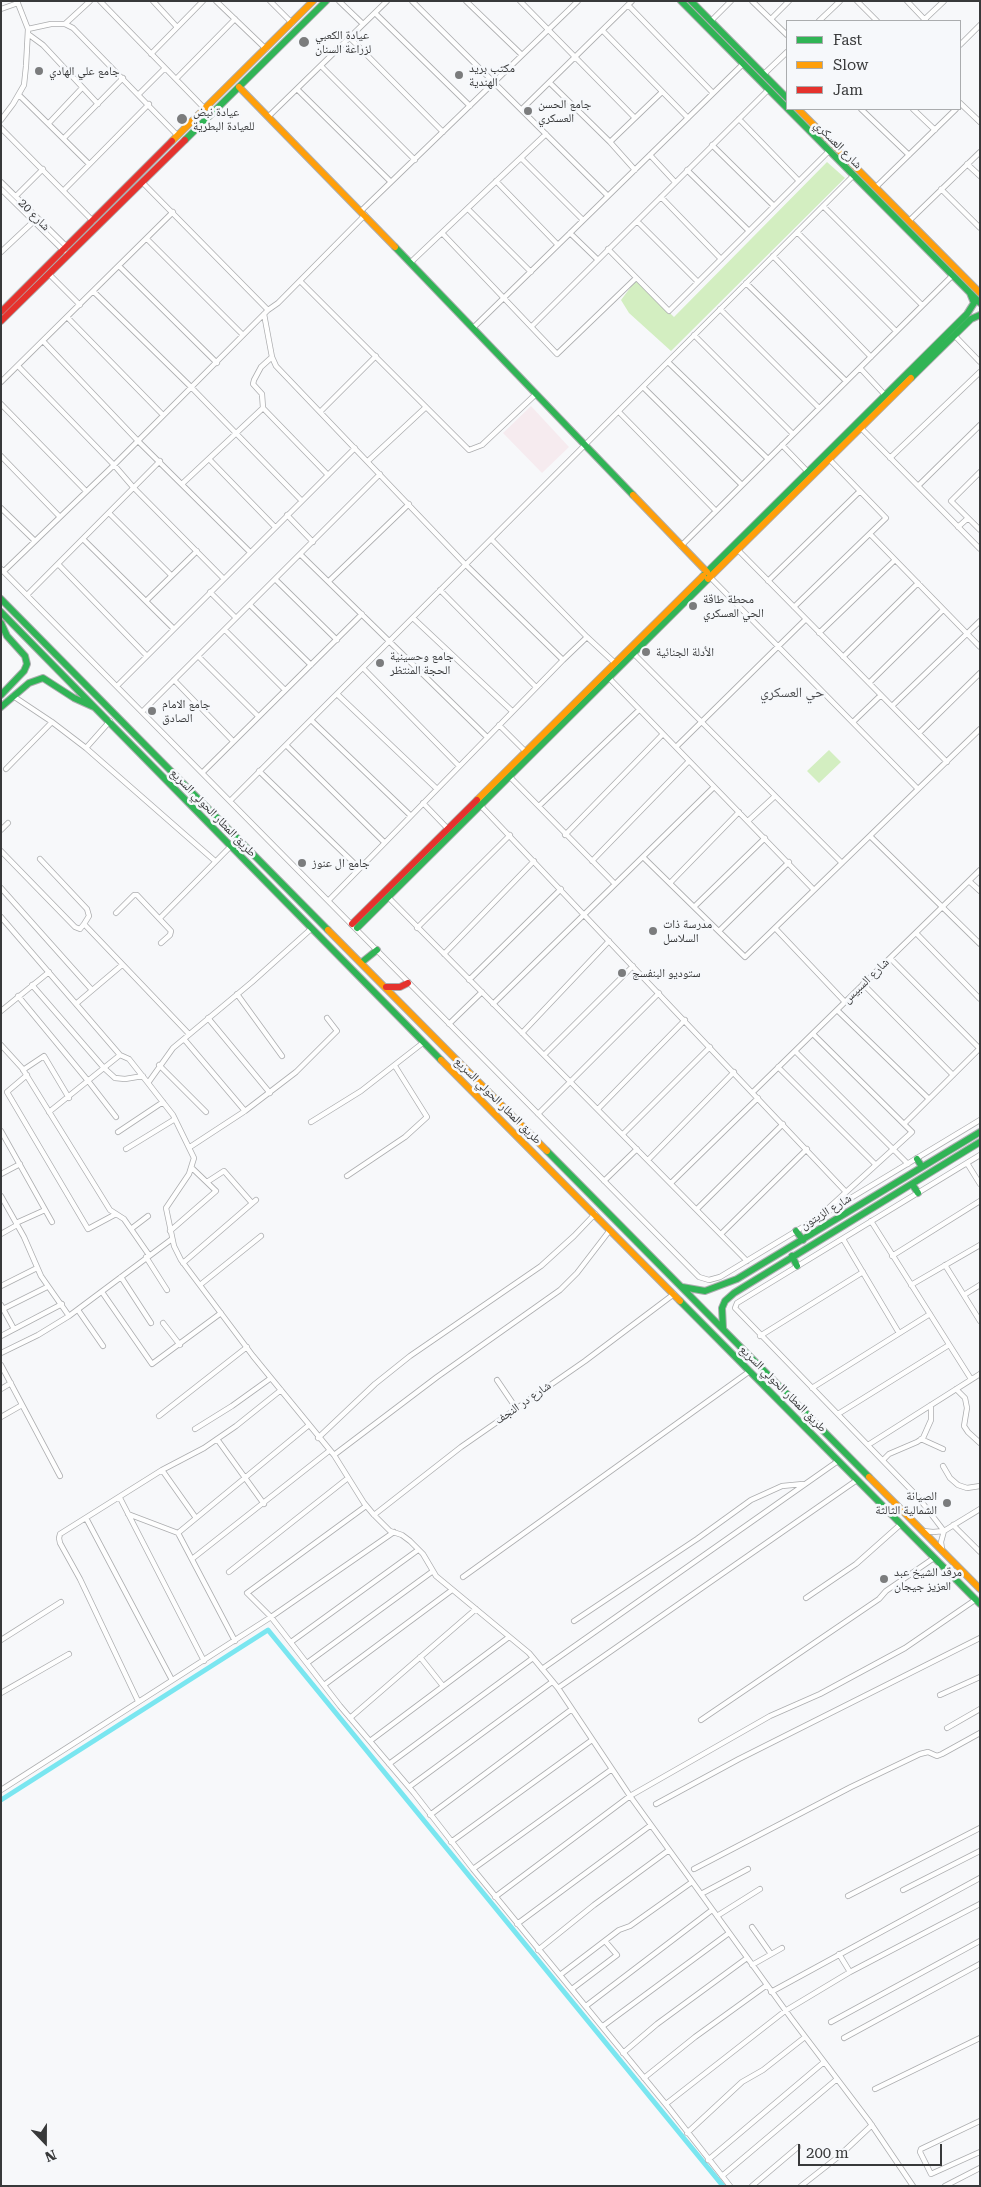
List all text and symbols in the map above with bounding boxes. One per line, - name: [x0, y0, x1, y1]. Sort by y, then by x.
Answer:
- legend: [786, 20, 961, 110]
- place label: عيادة الكعبي لزراعة السنان: [315, 28, 371, 56]
- text: Fast: [833, 31, 862, 49]
- marker: عيادة الكعبي لزراعة السنان: [297, 35, 311, 49]
- text: Slow: [833, 56, 868, 74]
- place label: مكتب بريد الهندية: [469, 61, 515, 89]
- place label: جامع علي الهادي: [49, 64, 120, 78]
- marker: جامع علي الهادي: [33, 65, 45, 77]
- marker: مكتب بريد الهندية: [453, 69, 465, 81]
- text: Jam: [833, 81, 863, 99]
- place label: جامع الحسن العسكري: [538, 97, 591, 125]
- place label: عيادة نبض للعيادة البطرية: [193, 105, 255, 133]
- marker: جامع الحسن العسكري: [522, 105, 534, 117]
- marker: عيادة نبض للعيادة البطرية: [175, 112, 189, 126]
- street label: شارع العسكري: [811, 118, 865, 172]
- street label: شارع 20: [15, 196, 53, 234]
- place label: محطة طاقة الحي العسكري: [703, 592, 764, 620]
- marker: محطة طاقة الحي العسكري: [687, 600, 699, 612]
- place label: الأدلة الجنائية: [656, 645, 714, 659]
- marker: الأدلة الجنائية: [640, 646, 652, 658]
- place label: جامع وحسينية الحجة المنتظر: [390, 649, 454, 677]
- marker: جامع وحسينية الحجة المنتظر: [374, 657, 386, 669]
- district label: حي العسكري: [760, 685, 824, 701]
- place label: جامع الامام الصادق: [162, 697, 210, 725]
- marker: جامع الامام الصادق: [146, 705, 158, 717]
- street label: طريق المطار الحولي السريع: [167, 766, 259, 860]
- place label: جامع ال عنوز: [312, 856, 370, 870]
- marker: جامع ال عنوز: [296, 857, 308, 869]
- place label: مدرسة ذات السلاسل: [663, 917, 712, 945]
- marker: مدرسة ذات السلاسل: [647, 925, 659, 937]
- street label: شارع السبيس: [840, 955, 892, 1007]
- place label: ستوديو البنفسج: [632, 966, 701, 980]
- marker: ستوديو البنفسج: [616, 967, 628, 979]
- street label: طريق المطار الحولي السريع: [452, 1055, 544, 1147]
- street label: شارع الزيتون: [798, 1191, 854, 1233]
- street label: طريق المطار الحولي السريع: [737, 1343, 829, 1435]
- street label: شارع در النجف: [492, 1378, 554, 1428]
- place label: الصيانة الشمالية الثالثة: [875, 1489, 937, 1517]
- marker: الصيانة الشمالية الثالثة: [941, 1497, 953, 1509]
- place label: مرقد الشيخ عبد العزيز جيجان: [894, 1565, 962, 1593]
- marker: مرقد الشيخ عبد العزيز جيجان: [878, 1573, 890, 1585]
- north arrow: [20, 2117, 70, 2167]
- scale bar: [801, 2134, 945, 2166]
- text: 200 m: [806, 2144, 849, 2162]
- text: N: [43, 2146, 59, 2165]

